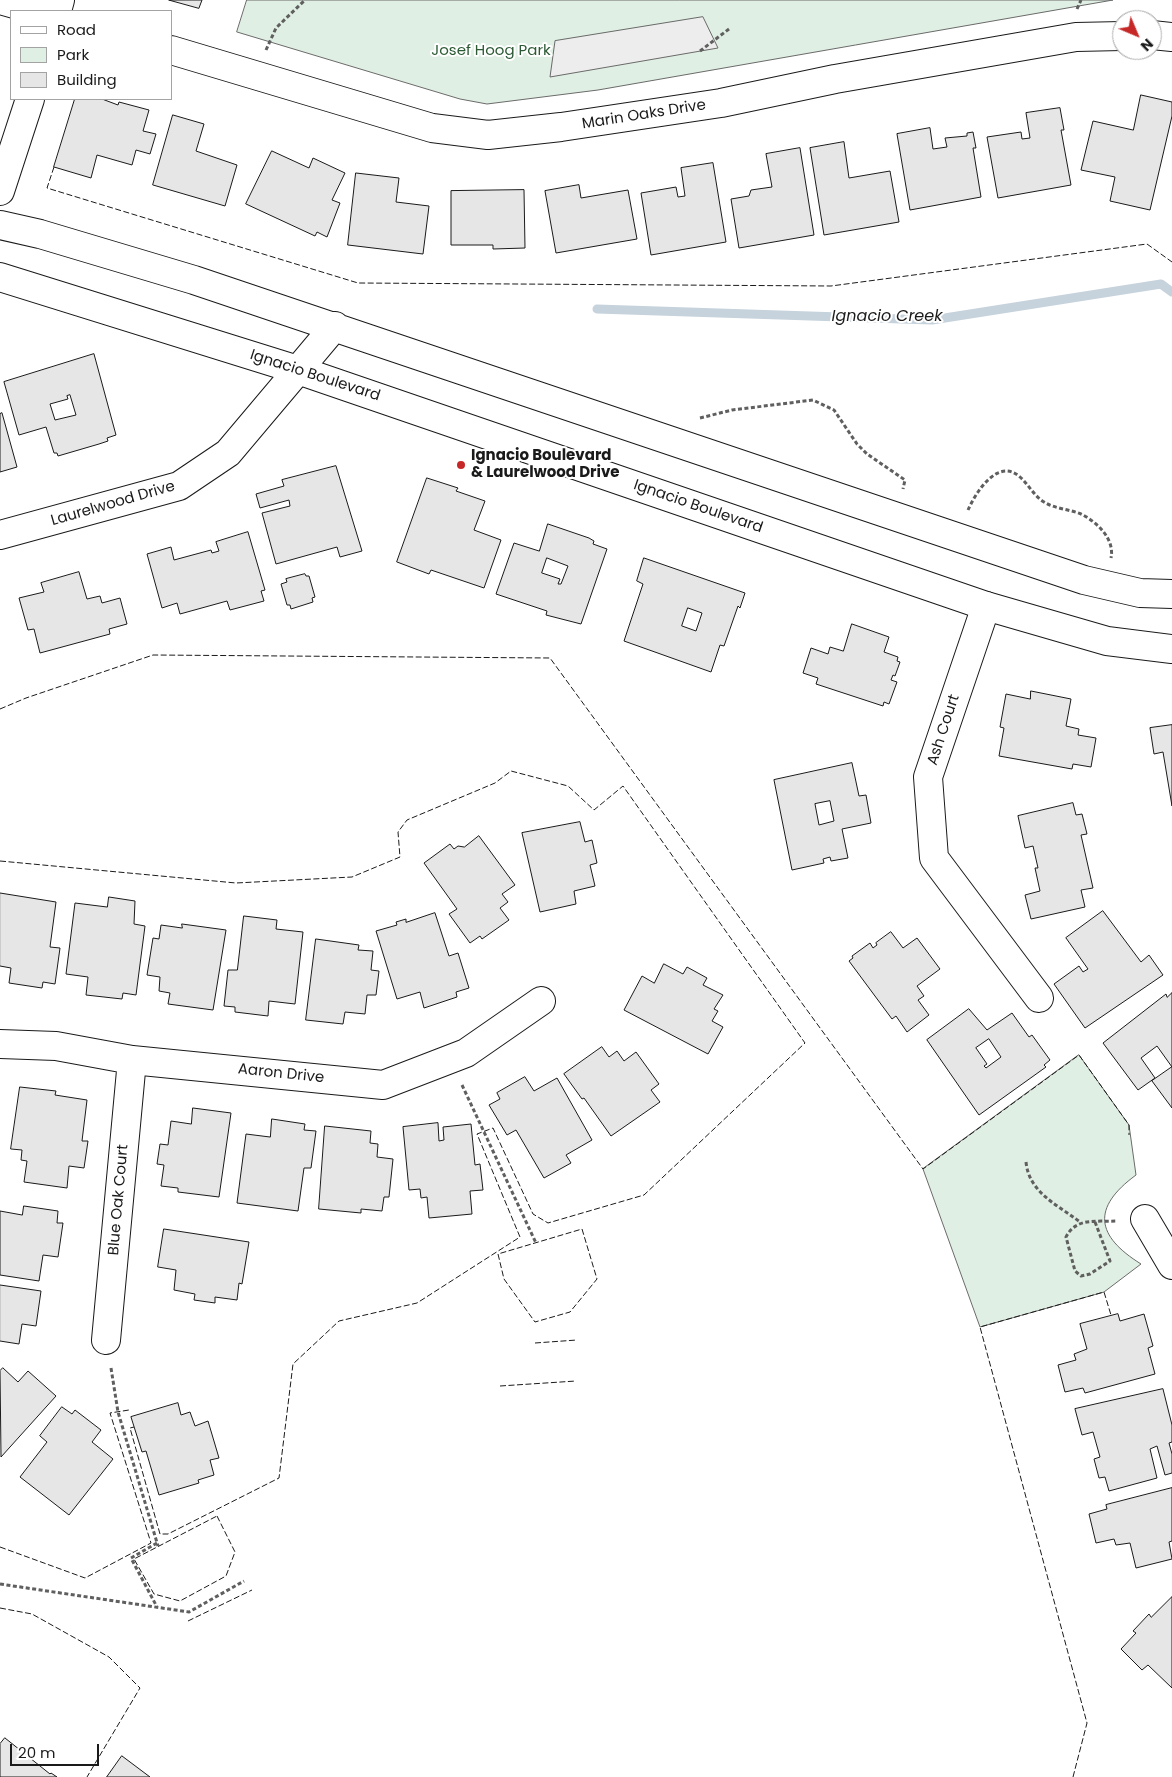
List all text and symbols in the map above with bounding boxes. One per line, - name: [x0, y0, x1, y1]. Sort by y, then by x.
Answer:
- legend: [10, 10, 172, 100]
- north arrow: [1112, 10, 1162, 60]
- text: Road: [57, 19, 96, 40]
- text: N: [1136, 34, 1158, 56]
- park label: Josef Hoog Park: [431, 42, 551, 60]
- text: Park: [57, 44, 89, 65]
- text: Building: [57, 69, 117, 90]
- street label: Marin Oaks Drive: [581, 96, 707, 134]
- water label: Ignacio Creek: [832, 307, 942, 327]
- street label: Ignacio Boulevard: [248, 346, 382, 406]
- place label: Ignacio Boulevard & Laurelwood Drive: [471, 447, 620, 482]
- marker: Ignacio Boulevard & Laurelwood Drive: [455, 459, 467, 471]
- street label: Ignacio Boulevard: [631, 476, 765, 538]
- street label: Laurelwood Drive: [49, 478, 177, 530]
- street label: Ash Court: [924, 692, 964, 768]
- street label: Aaron Drive: [237, 1061, 325, 1087]
- street label: Blue Oak Court: [105, 1144, 133, 1256]
- scale bar: [12, 1734, 101, 1766]
- text: 20 m: [18, 1742, 56, 1763]

